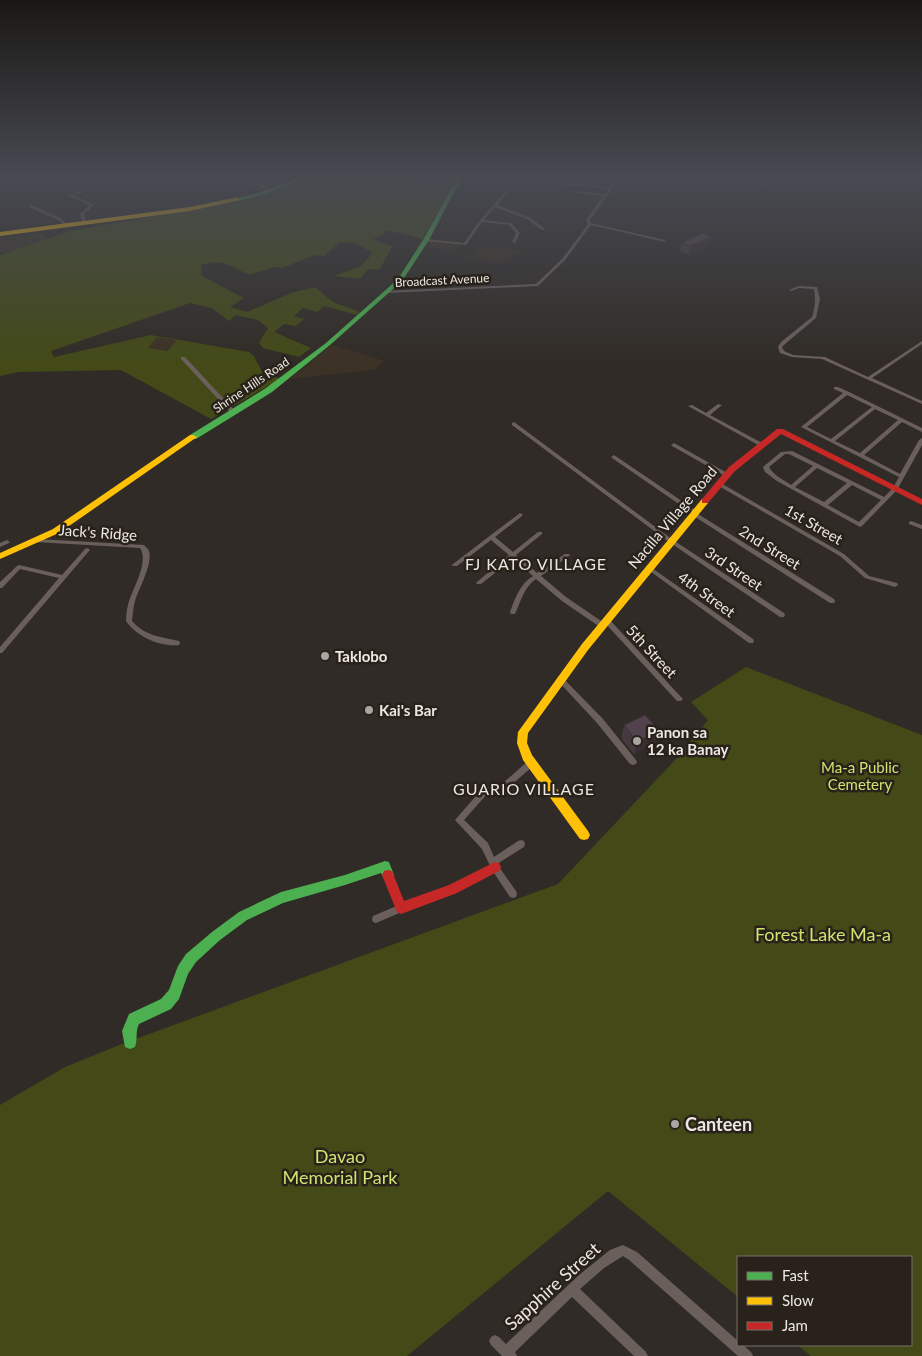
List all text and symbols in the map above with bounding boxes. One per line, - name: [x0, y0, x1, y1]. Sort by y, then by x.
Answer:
- street label: Broadcast Avenue: [394, 270, 490, 290]
- street label: Shrine Hills Road: [210, 354, 292, 416]
- street label: Nacilla Village Road: [624, 462, 720, 572]
- street label: 1st Street: [782, 500, 847, 548]
- street label: Jack's Ridge: [58, 520, 138, 544]
- street label: 2nd Street: [736, 521, 804, 573]
- street label: 3rd Street: [702, 542, 767, 594]
- district label: FJ KATO VILLAGE: [465, 554, 607, 573]
- street label: 4th Street: [675, 567, 739, 621]
- street label: 5th Street: [623, 621, 681, 682]
- place label: Taklobo: [335, 647, 388, 665]
- marker: Taklobo: [319, 650, 331, 662]
- place label: Kai's Bar: [379, 701, 437, 719]
- marker: Kai's Bar: [363, 704, 375, 716]
- place label: Panon sa 12 ka Banay: [647, 723, 729, 758]
- marker: Panon sa 12 ka Banay: [631, 735, 643, 747]
- park label: Ma-a Public Cemetery: [821, 758, 899, 793]
- district label: GUARIO VILLAGE: [453, 779, 595, 798]
- park label: Forest Lake Ma-a: [755, 923, 891, 945]
- place label: Canteen: [685, 1113, 752, 1135]
- marker: Canteen: [669, 1118, 681, 1130]
- park label: Davao Memorial Park: [283, 1145, 398, 1188]
- street label: Sapphire Street: [500, 1237, 605, 1335]
- legend: [737, 1256, 912, 1346]
- text: Fast: [782, 1266, 809, 1284]
- text: Slow: [782, 1291, 814, 1309]
- text: Jam: [782, 1316, 808, 1334]

